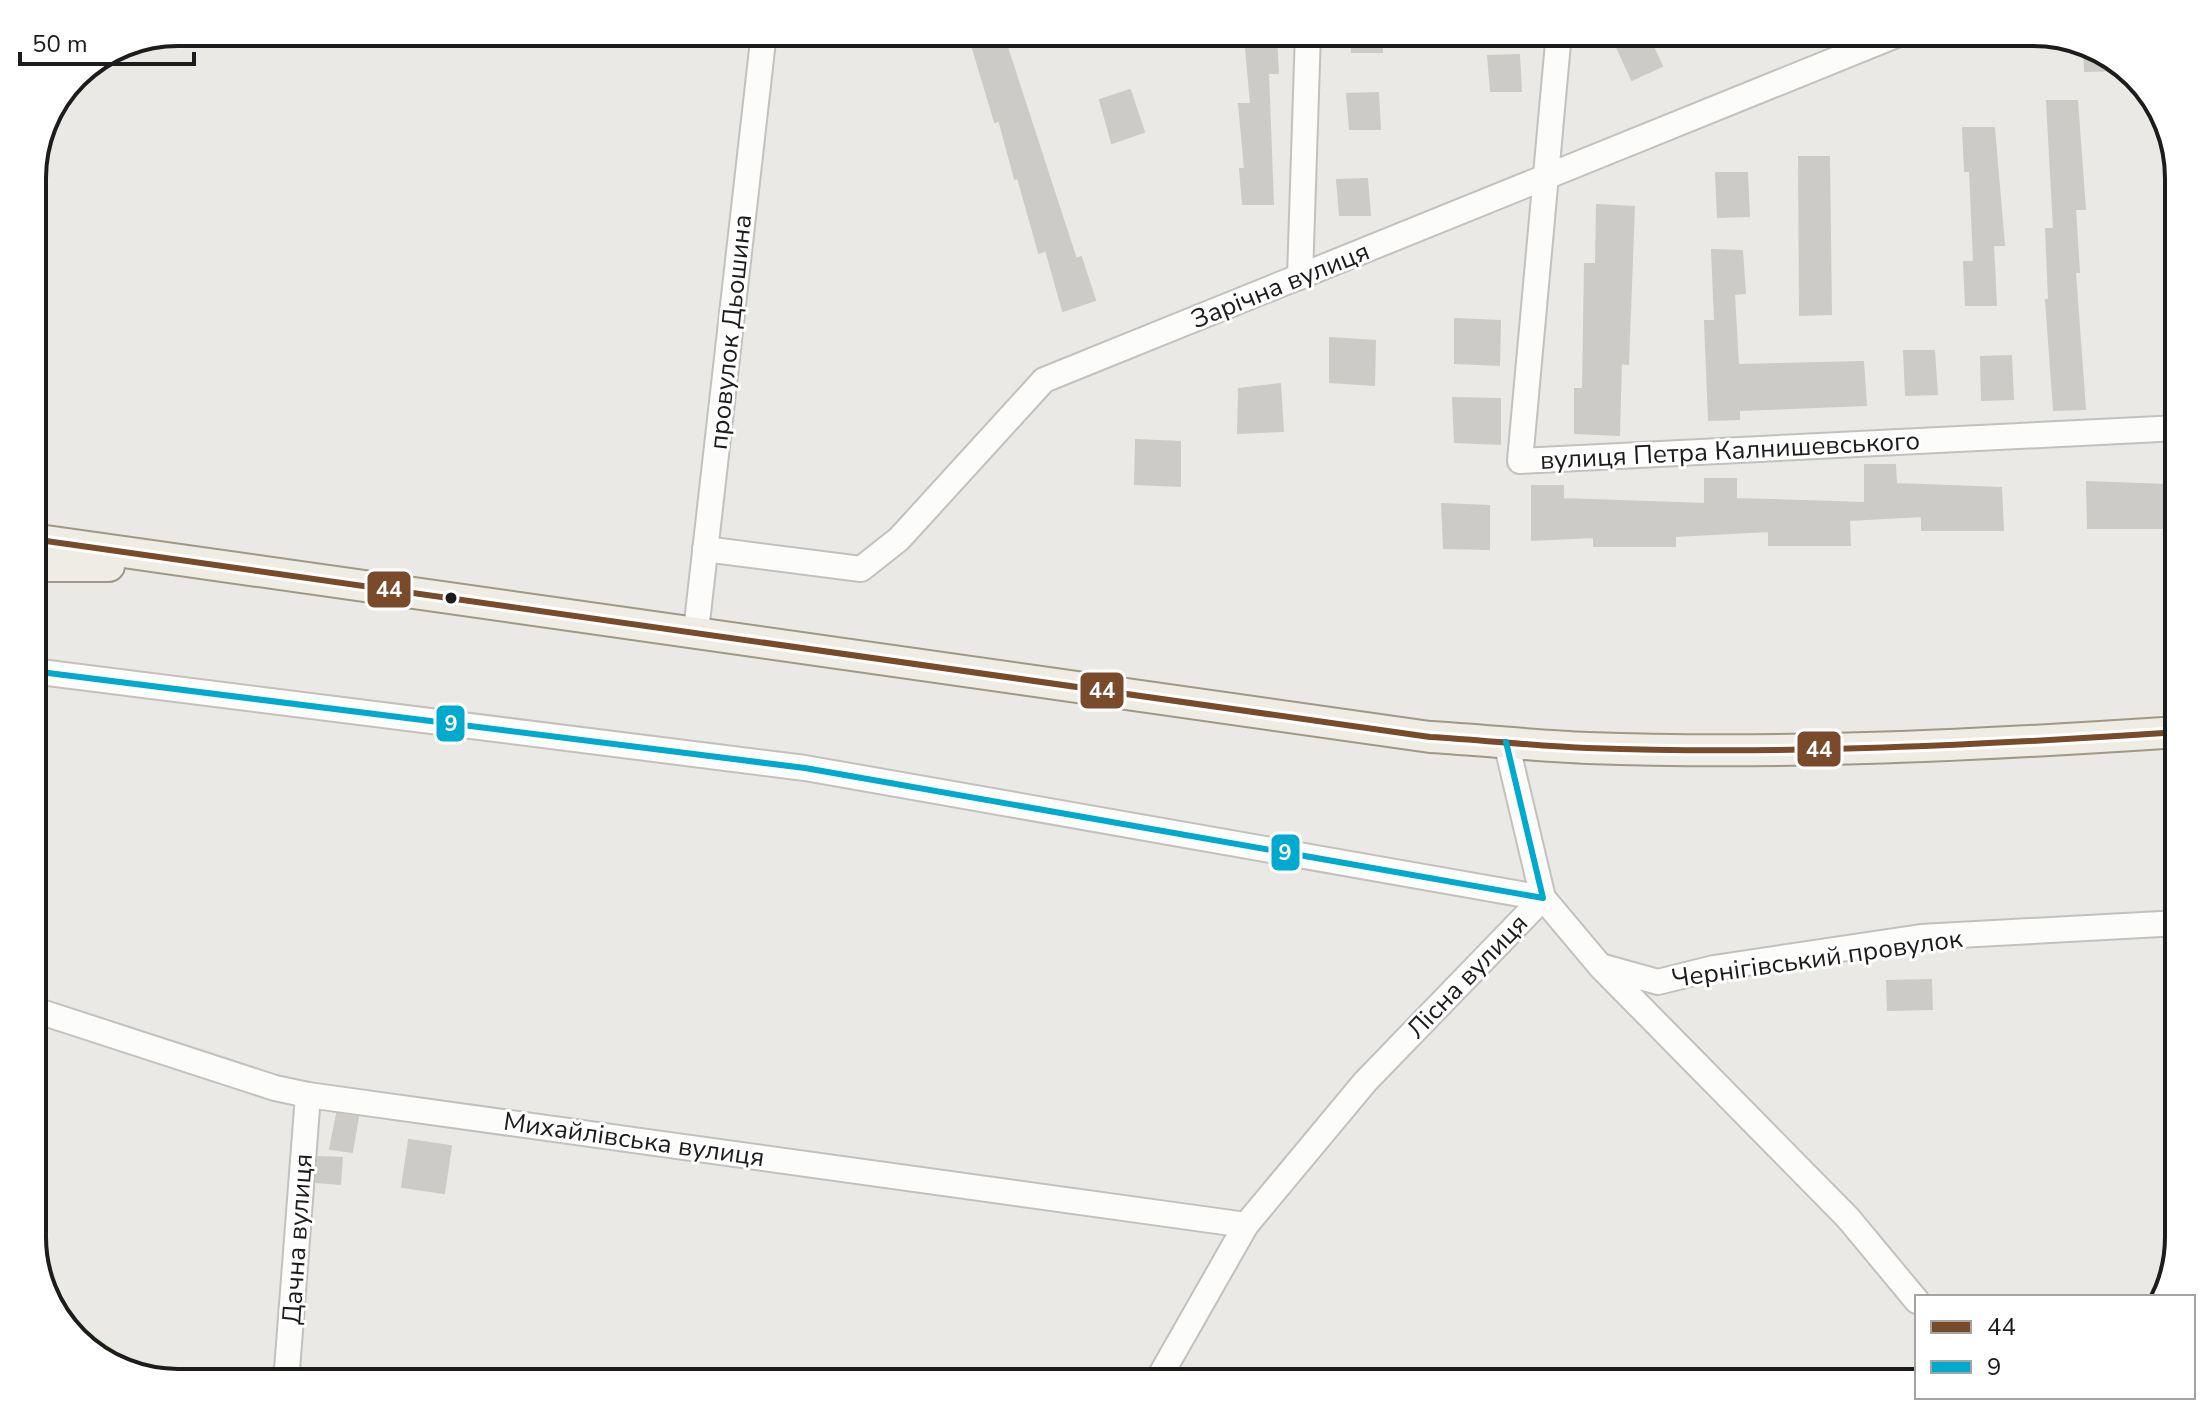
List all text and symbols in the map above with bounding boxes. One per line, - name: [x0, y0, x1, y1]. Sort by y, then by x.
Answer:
- scale bar: [20, 16, 194, 66]
- text: 50 m: [32, 28, 88, 60]
- street label: провулок Дьошина: [701, 213, 760, 451]
- street label: Зарічна вулиця: [1186, 234, 1375, 337]
- street label: вулиця Петра Калнишевського: [1539, 423, 1921, 478]
- line badge: 44: [366, 570, 412, 609]
- text: 44: [376, 575, 402, 605]
- unlabelled marker: [443, 590, 459, 606]
- line badge: 44: [1079, 671, 1125, 710]
- text: 44: [1089, 676, 1115, 706]
- line badge: 9: [435, 704, 466, 743]
- text: 9: [444, 709, 458, 739]
- line badge: 44: [1796, 730, 1842, 768]
- text: 44: [1806, 735, 1832, 765]
- line badge: 9: [1270, 833, 1301, 872]
- text: 9: [1278, 838, 1292, 868]
- street label: Лісна вулиця: [1399, 906, 1536, 1046]
- street label: Чернігівський провулок: [1669, 921, 1965, 996]
- street label: Михайлівська вулиця: [501, 1104, 767, 1175]
- street label: Дачна вулиця: [274, 1152, 321, 1326]
- legend: [1915, 1295, 2195, 1399]
- text: 44: [1987, 1311, 2016, 1343]
- text: 9: [1987, 1351, 2001, 1383]

